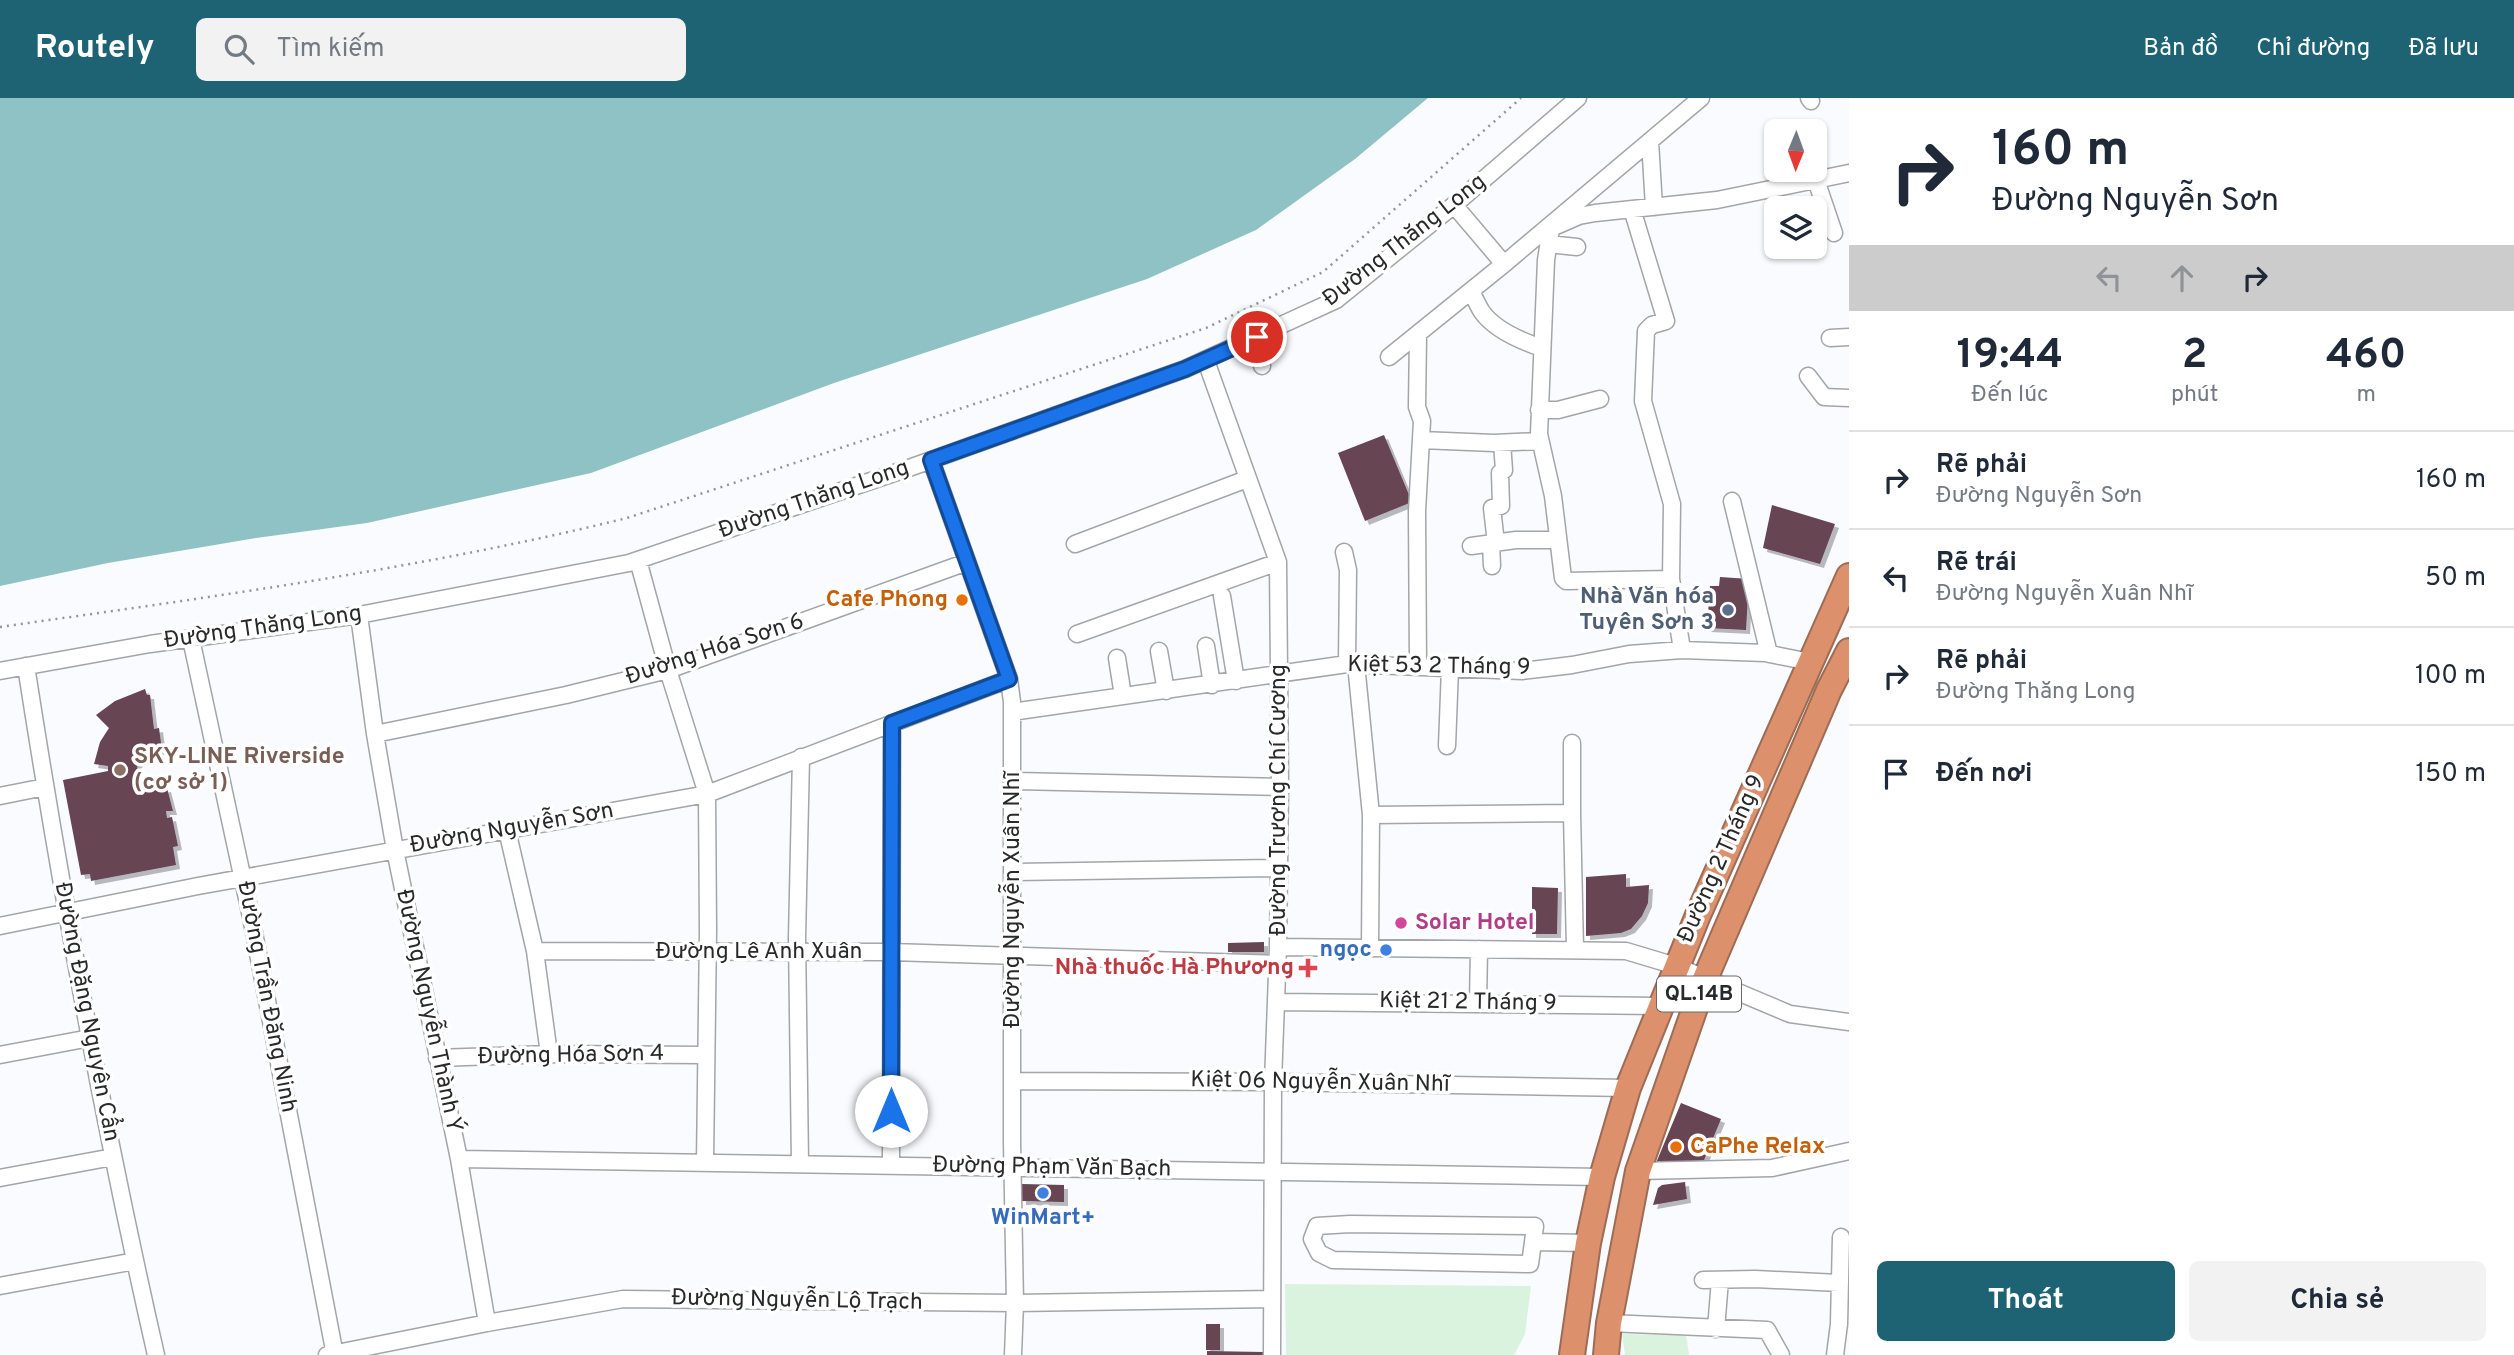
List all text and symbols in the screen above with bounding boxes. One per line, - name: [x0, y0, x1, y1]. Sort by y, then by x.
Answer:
- search box: [196, 18, 686, 81]
- text: Routely: [35, 28, 154, 70]
- icon: search: [220, 30, 258, 68]
- text: Tìm kiếm: [276, 33, 385, 66]
- text: Bản đồ: [2143, 34, 2218, 64]
- text: Chỉ đường: [2256, 34, 2370, 64]
- text: Đã lưu: [2408, 34, 2479, 64]
- north arrow: [1764, 119, 1827, 182]
- map controls: [1764, 119, 1827, 259]
- text: 160 m: [1992, 121, 2129, 183]
- icon: right: [1877, 126, 1968, 217]
- street label: Đường Thăng Long: [1317, 168, 1493, 314]
- text: Đường Nguyễn Sơn: [1992, 182, 2279, 222]
- button: layers: [1764, 196, 1827, 259]
- icon: left: [2090, 259, 2128, 297]
- icon: ahead: [2163, 259, 2201, 297]
- icon: right: [2236, 259, 2274, 297]
- pin: [1227, 307, 1287, 367]
- icon: arrive: [1238, 318, 1276, 356]
- text: 19:44: [1957, 330, 2063, 383]
- text: 2: [2182, 330, 2208, 383]
- text: 460: [2326, 330, 2406, 383]
- text: Đến lúc: [1971, 381, 2049, 410]
- text: phút: [2171, 381, 2218, 410]
- text: m: [2357, 381, 2376, 410]
- text: Rẽ phải: [1936, 449, 2027, 482]
- street label: Đường Thăng Long: [715, 454, 913, 546]
- icon: right: [1877, 461, 1915, 499]
- text: 160 m: [2416, 464, 2486, 497]
- text: Đường Nguyễn Sơn: [1936, 482, 2142, 511]
- text: Rẽ trái: [1936, 547, 2017, 580]
- icon: left: [1877, 559, 1915, 597]
- text: 50 m: [2425, 562, 2486, 595]
- text: Đường Nguyễn Xuân Nhĩ: [1936, 580, 2193, 609]
- place label: Nhà Văn hóa Tuyên Sơn 3: [1579, 583, 1714, 638]
- place label: Cafe Phong: [826, 586, 948, 615]
- marker: Cafe Phong: [954, 592, 970, 608]
- street label: Đường Thăng Long: [162, 600, 364, 656]
- marker: Nhà Văn hóa Tuyên Sơn 3: [1720, 602, 1736, 618]
- street label: Đường Hóa Sơn 6: [622, 607, 808, 693]
- text: Rẽ phải: [1936, 645, 2027, 678]
- street label: Kiệt 53 2 Tháng 9: [1347, 651, 1531, 683]
- icon: right: [1877, 657, 1915, 695]
- text: 100 m: [2415, 660, 2486, 693]
- street label: Đường Trương Chí Cương: [1265, 664, 1294, 936]
- text: Đường Thăng Long: [1936, 678, 2136, 707]
- place label: SKY-LINE Riverside (cơ sở 1): [134, 743, 344, 798]
- icon: arrive: [1877, 755, 1915, 793]
- text: Đến nơi: [1936, 758, 2032, 791]
- text: 150 m: [2415, 758, 2486, 791]
- marker: SKY-LINE Riverside (cơ sở 1): [112, 762, 128, 778]
- street label: Đường Nguyễn Xuân Nhĩ: [998, 769, 1028, 1028]
- street label: Đường 2 Tháng 9: [1672, 770, 1772, 948]
- street label: Đường Nguyễn Sơn: [408, 796, 616, 861]
- street label: Đường Đặng Nguyên Cẩn: [47, 879, 128, 1144]
- street label: Đường Trần Đăng Ninh: [229, 879, 304, 1115]
- street label: Đường Nguyễn Thành Ý: [388, 887, 469, 1135]
- place label: Solar Hotel: [1415, 909, 1535, 938]
- marker: Solar Hotel: [1393, 915, 1409, 931]
- place label: ngọc: [1320, 936, 1372, 965]
- street label: Đường Lê Anh Xuân: [656, 938, 862, 967]
- marker: ngọc: [1378, 942, 1394, 958]
- place label: Nhà thuốc Hà Phương: [1055, 953, 1294, 983]
- marker: Nhà thuốc Hà Phương: [1300, 960, 1316, 976]
- road number: QL.14B: [1657, 976, 1741, 1012]
- street label: Kiệt 21 2 Tháng 9: [1379, 987, 1557, 1019]
- street label: Đường Hóa Sơn 4: [477, 1040, 665, 1072]
- street label: Kiệt 06 Nguyễn Xuân Nhĩ: [1190, 1065, 1452, 1100]
- position arrow: [854, 1074, 928, 1148]
- place label: CaPhe Relax: [1690, 1133, 1825, 1162]
- marker: CaPhe Relax: [1668, 1139, 1684, 1155]
- street label: Đường Phạm Văn Bạch: [932, 1151, 1172, 1185]
- marker: WinMart+: [1035, 1185, 1051, 1201]
- place label: WinMart+: [991, 1204, 1095, 1233]
- button: Thoát: [1877, 1261, 2175, 1341]
- button: Chia sẻ: [2189, 1261, 2486, 1341]
- street label: Đường Nguyễn Lộ Trạch: [671, 1283, 923, 1318]

